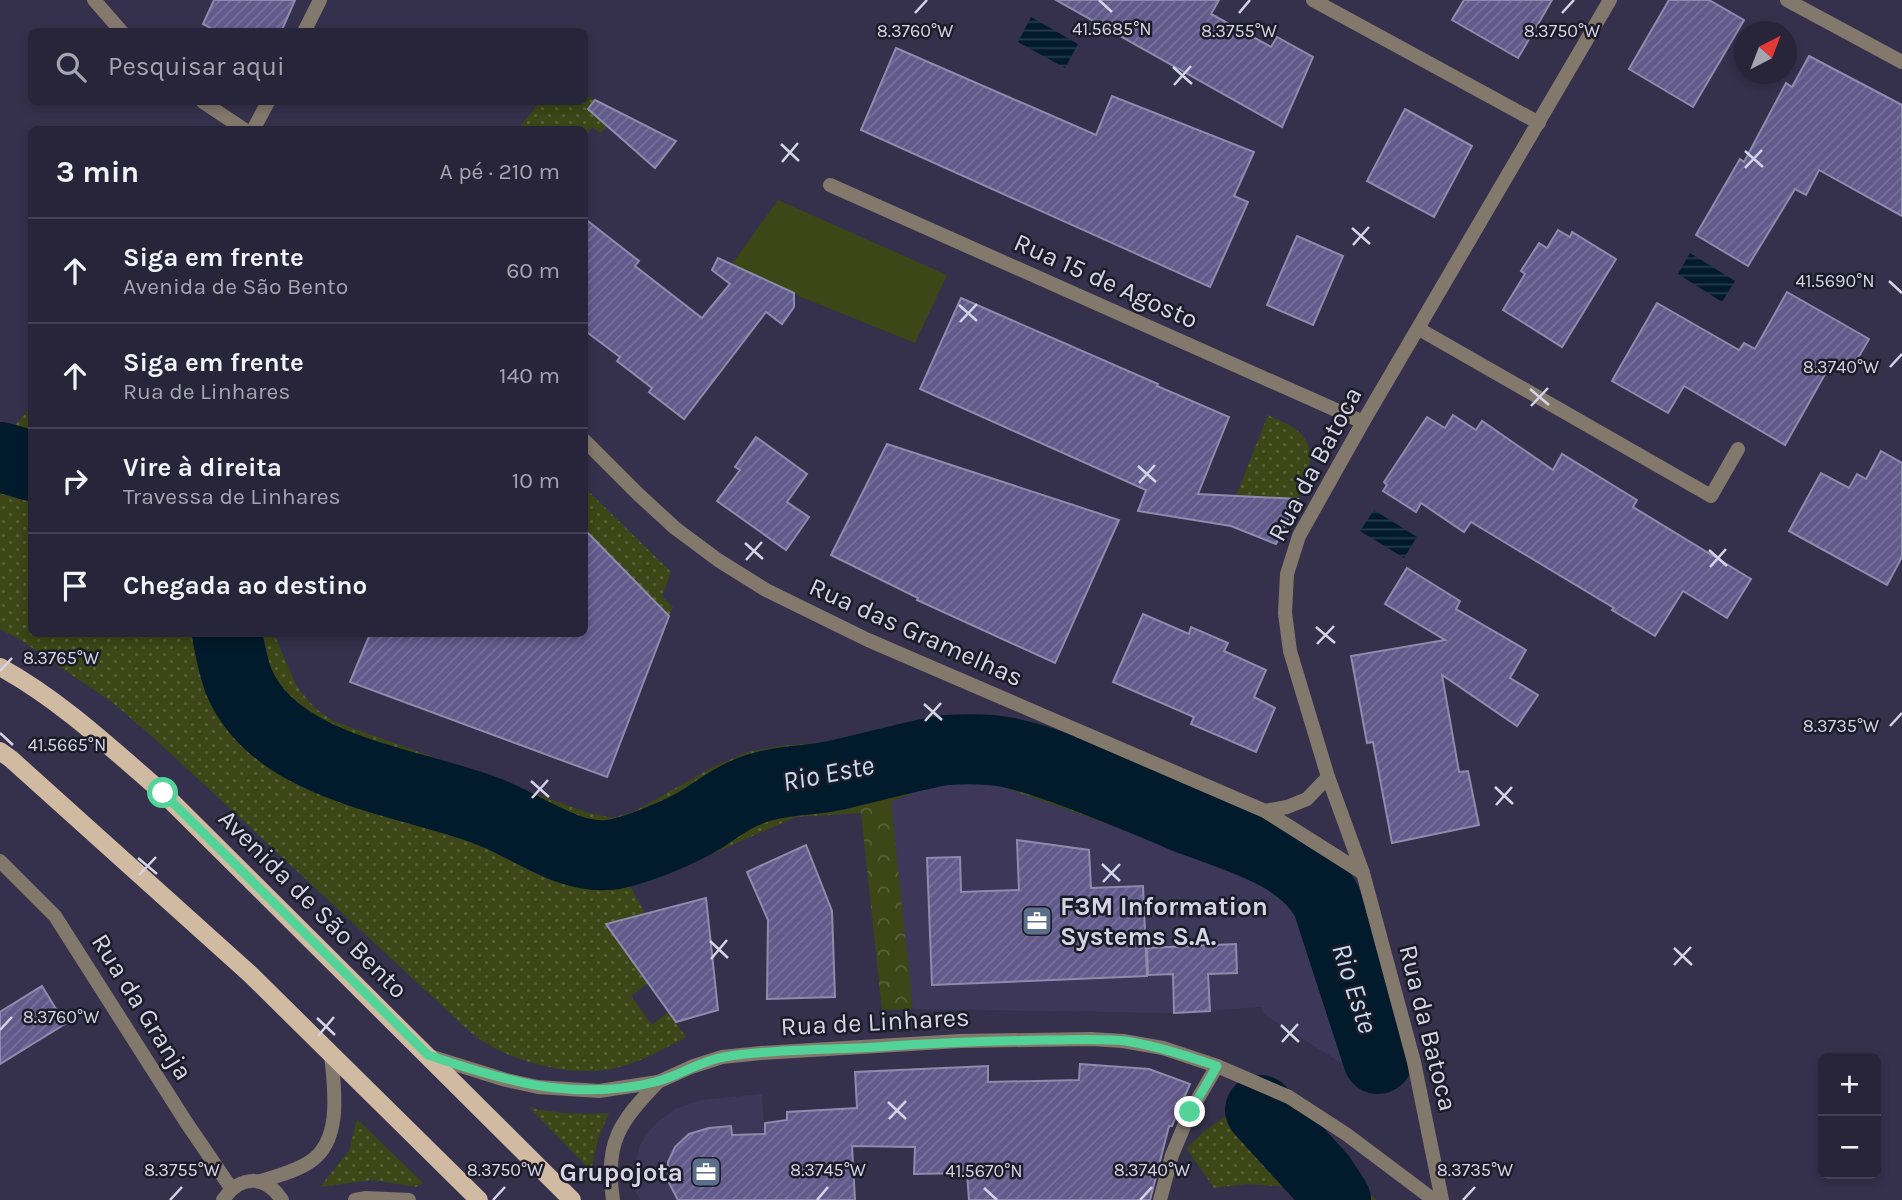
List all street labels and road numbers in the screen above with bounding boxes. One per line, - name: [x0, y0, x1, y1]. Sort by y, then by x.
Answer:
- street label: Rua 15 de Agosto: [1009, 227, 1203, 335]
- street label: Rua da Batoca: [1261, 382, 1369, 546]
- street label: Rua das Gramelhas: [804, 571, 1028, 693]
- street label: Avenida de São Bento: [212, 803, 414, 1005]
- street label: Rua da Granja: [85, 928, 199, 1086]
- street label: Rua da Batoca: [1392, 942, 1464, 1114]
- street label: Rua de Linhares: [780, 1002, 970, 1042]

